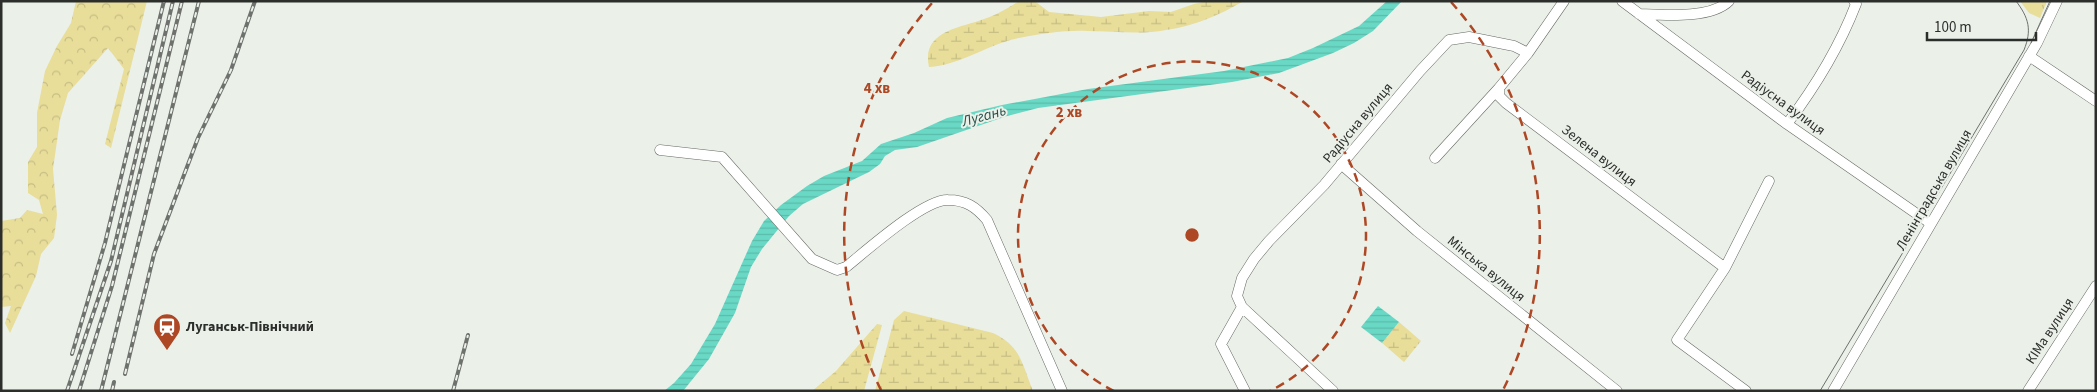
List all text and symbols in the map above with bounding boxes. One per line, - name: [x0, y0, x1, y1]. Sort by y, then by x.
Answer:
- scale bar: [1927, 10, 2036, 42]
- text: 100 m: [1934, 17, 1972, 38]
- street label: Радіусна вулиця: [1737, 66, 1829, 140]
- text: 4 хв: [864, 78, 890, 99]
- street label: Радіусна вулиця: [1318, 78, 1398, 168]
- water label: Лугань: [959, 100, 1008, 132]
- text: 2 хв: [1056, 102, 1082, 123]
- street label: Зелена вулиця: [1557, 120, 1641, 192]
- street label: Ленінградська вулиця: [1891, 126, 1977, 254]
- centre of rings: [1183, 226, 1201, 244]
- street label: Мінська вулиця: [1443, 231, 1529, 307]
- street label: КІМа вулиця: [2021, 294, 2079, 368]
- station icon: Луганськ-Північний: [152, 312, 182, 351]
- place label: Луганськ-Північний: [185, 317, 314, 337]

